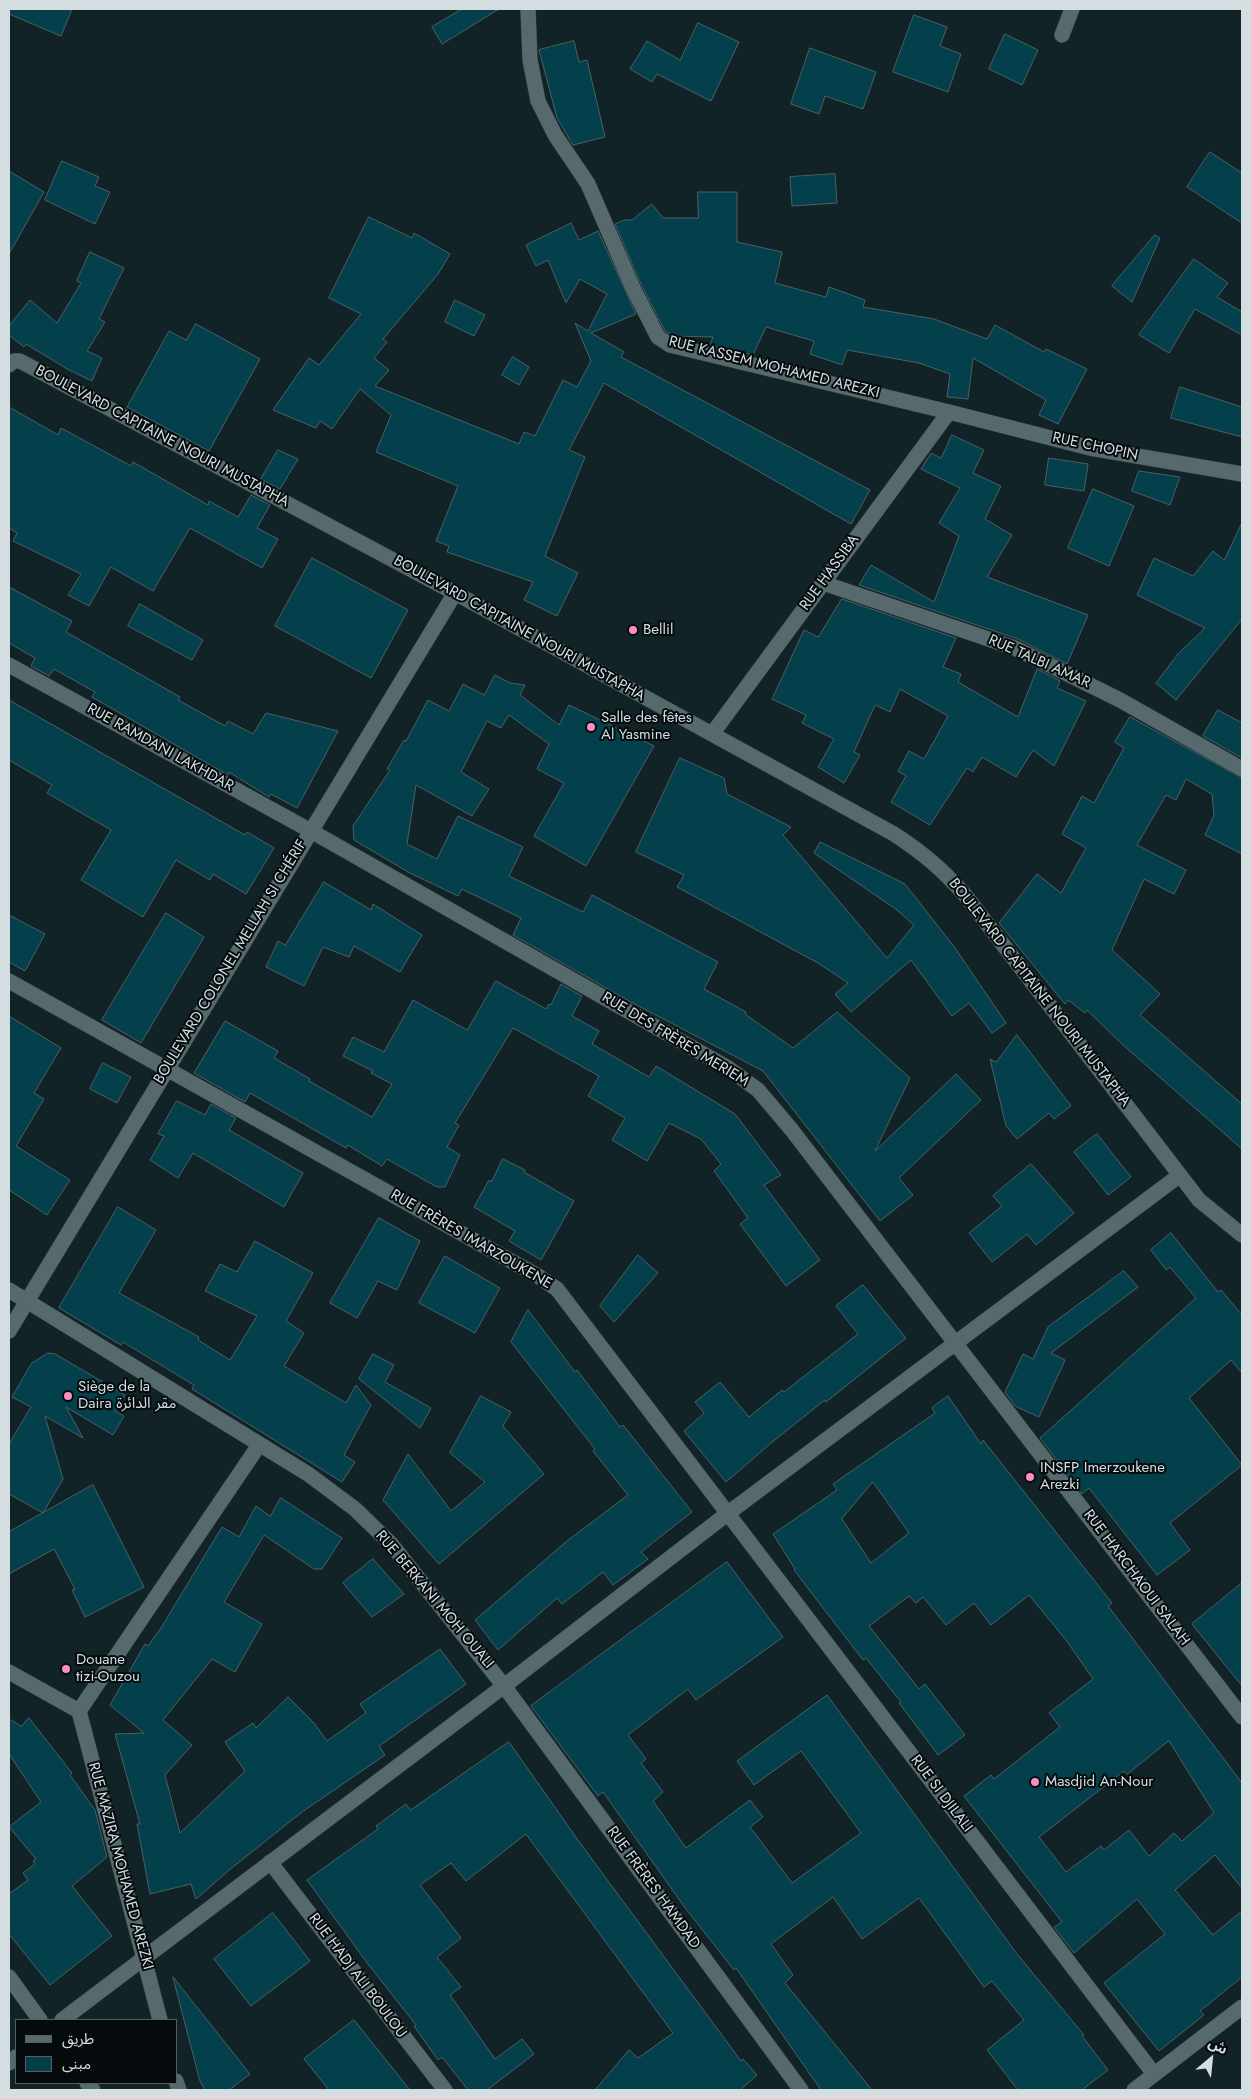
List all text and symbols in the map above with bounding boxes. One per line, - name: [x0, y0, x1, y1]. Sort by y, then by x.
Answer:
- street label: RUE KASSEM MOHAMED AREZKI: [667, 333, 881, 403]
- street label: BOULEVARD CAPITAINE NOURI MUSTAPHA: [32, 362, 292, 512]
- street label: RUE CHOPIN: [1051, 429, 1139, 465]
- street label: RUE HASSIBA: [796, 532, 864, 614]
- street label: BOULEVARD CAPITAINE NOURI MUSTAPHA: [390, 552, 648, 706]
- place label: Bellil: [643, 621, 673, 639]
- marker: Bellil: [627, 624, 639, 636]
- street label: RUE TALBI AMAR: [985, 631, 1093, 693]
- street label: RUE RAMDANI LAKHDAR: [84, 700, 236, 796]
- place label: Salle des fêtes Al Yasmine: [601, 709, 692, 744]
- marker: Salle des fêtes Al Yasmine: [585, 721, 597, 733]
- street label: BOULEVARD COLONEL MELLAH SI CHÉRIF: [151, 836, 311, 1088]
- street label: BOULEVARD CAPITAINE NOURI MUSTAPHA: [944, 875, 1134, 1111]
- street label: RUE DES FRÈRES MERIEM: [598, 989, 752, 1091]
- street label: RUE FRÈRES IMARZOUKENE: [387, 1186, 555, 1294]
- place label: Siège de la Daira مقر الدائرة: [78, 1378, 176, 1413]
- marker: Siège de la Daira مقر الدائرة: [62, 1390, 74, 1402]
- place label: INSFP Imerzoukene Arezki: [1040, 1459, 1165, 1494]
- marker: INSFP Imerzoukene Arezki: [1024, 1471, 1036, 1483]
- street label: RUE HARCHAOUI SALAH: [1079, 1507, 1193, 1649]
- street label: RUE BERKANI MOH OUALI: [371, 1527, 497, 1673]
- place label: Douane tizi-Ouzou: [76, 1651, 140, 1686]
- marker: Douane tizi-Ouzou: [60, 1663, 72, 1675]
- street label: RUE SI DJILALI: [906, 1752, 976, 1836]
- street label: RUE MAZIRA MOHAMED AREZKI: [84, 1760, 156, 1972]
- place label: Masdjid An-Nour: [1045, 1773, 1153, 1791]
- marker: Masdjid An-Nour: [1029, 1776, 1041, 1788]
- street label: RUE FRÈRES HAMDAD: [603, 1823, 703, 1953]
- street label: RUE HADJ ALI BOULOU: [304, 1910, 410, 2042]
- legend: [15, 2019, 178, 2084]
- text: طريق: [62, 2028, 94, 2050]
- text: ش: [1205, 2032, 1231, 2059]
- north arrow: [1186, 2034, 1236, 2084]
- text: مبنى: [62, 2053, 91, 2075]

